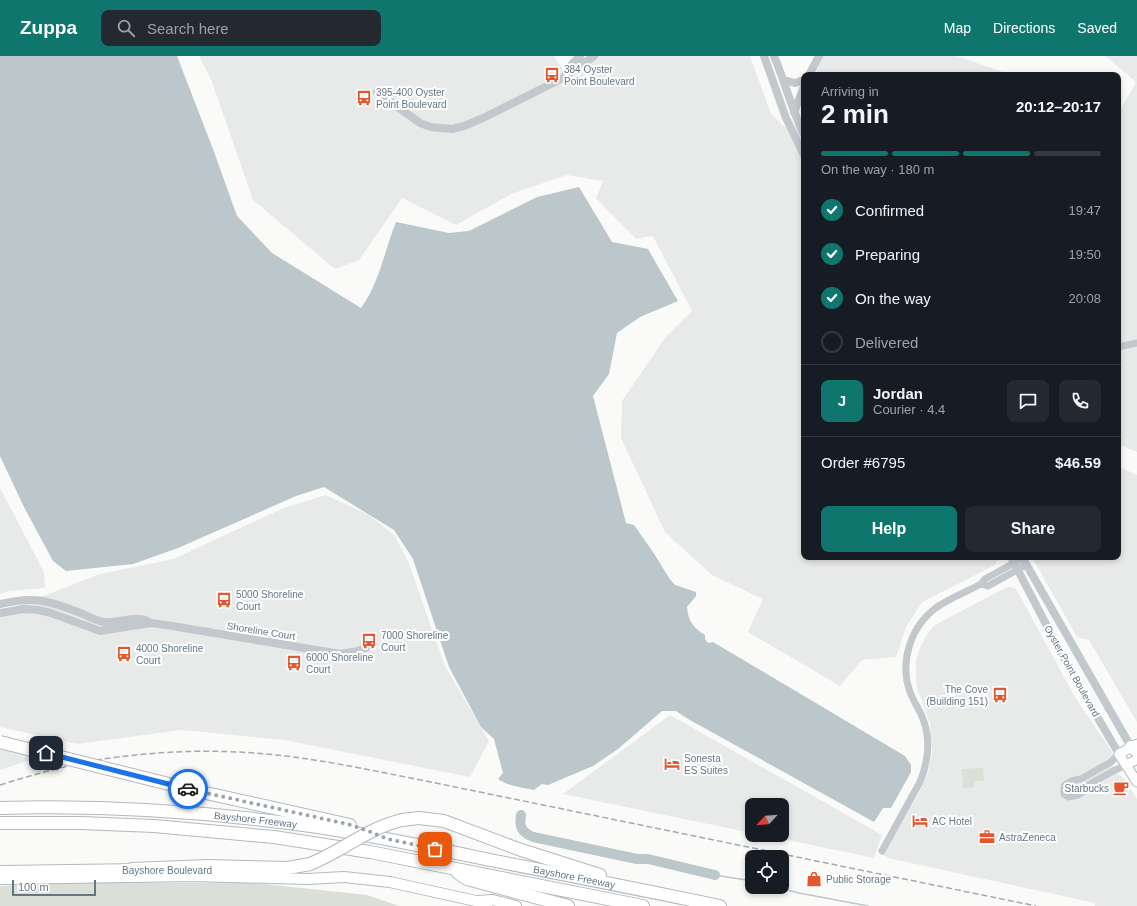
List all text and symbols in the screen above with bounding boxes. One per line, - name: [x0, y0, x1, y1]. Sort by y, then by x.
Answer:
- search box: [101, 10, 381, 46]
- text: Zuppa: [20, 17, 77, 38]
- icon: search: [115, 17, 137, 39]
- text: Search here: [147, 20, 229, 37]
- text: Map: [944, 20, 971, 36]
- text: Directions: [993, 20, 1055, 36]
- text: Saved: [1077, 20, 1117, 36]
- place label: 384 Oyster Point Boulevard: [564, 64, 635, 87]
- bus stop icon: 384 Oyster Point Boulevard: [543, 66, 561, 84]
- text: Arriving in: [821, 84, 879, 99]
- place label: 395-400 Oyster Point Boulevard: [376, 87, 447, 110]
- bus stop icon: 395-400 Oyster Point Boulevard: [355, 89, 373, 107]
- text: 20:12–20:17: [1016, 98, 1101, 115]
- text: 2 min: [821, 99, 889, 129]
- text: On the way · 180 m: [821, 162, 934, 177]
- icon: check: [821, 199, 843, 221]
- text: Confirmed: [855, 202, 924, 219]
- text: 19:47: [1068, 203, 1101, 218]
- icon: check: [821, 243, 843, 265]
- text: Preparing: [855, 246, 920, 263]
- text: 19:50: [1068, 247, 1101, 262]
- icon: check: [821, 287, 843, 309]
- text: On the way: [855, 290, 931, 307]
- text: 20:08: [1068, 291, 1101, 306]
- text: Delivered: [855, 334, 918, 351]
- button: chat: [1007, 380, 1049, 422]
- button: phone: [1059, 380, 1101, 422]
- text: Jordan: [873, 385, 923, 402]
- text: J: [838, 392, 846, 409]
- text: Courier · 4.4: [873, 402, 945, 417]
- text: Order #6795: [821, 454, 905, 471]
- text: $46.59: [1055, 454, 1101, 471]
- button: Help: [821, 506, 957, 552]
- button: Share: [965, 506, 1101, 552]
- place label: 5000 Shoreline Court: [236, 589, 304, 612]
- bus stop icon: 5000 Shoreline Court: [215, 591, 233, 609]
- street label: Shoreline Court: [226, 620, 296, 642]
- street label: Oyster Point Boulevard: [1042, 623, 1102, 719]
- place label: 7000 Shoreline Court: [381, 630, 449, 653]
- bus stop icon: 7000 Shoreline Court: [360, 632, 378, 650]
- place label: 4000 Shoreline Court: [136, 643, 204, 666]
- bus stop icon: 4000 Shoreline Court: [115, 645, 133, 663]
- place label: 6000 Shoreline Court: [306, 652, 374, 675]
- bus stop icon: 6000 Shoreline Court: [285, 654, 303, 672]
- place label: The Cove (Building 151): [926, 684, 988, 707]
- bus stop icon: The Cove (Building 151): [991, 686, 1009, 704]
- pin: [29, 736, 63, 770]
- icon: home: [35, 742, 57, 764]
- place label: Sonesta ES Suites: [684, 753, 728, 776]
- hotel icon: Sonesta ES Suites: [663, 755, 681, 773]
- courier: [168, 769, 208, 809]
- icon: car: [177, 778, 199, 800]
- cafe icon: Starbucks: [1112, 779, 1130, 797]
- place label: Starbucks: [1065, 783, 1109, 794]
- north arrow: [745, 798, 789, 842]
- map controls: [745, 798, 789, 894]
- street label: Bayshore Freeway: [214, 809, 298, 830]
- hotel icon: AC Hotel: [911, 812, 929, 830]
- place label: AC Hotel: [932, 816, 972, 827]
- office icon: AstraZeneca: [978, 828, 996, 846]
- pin: [418, 832, 452, 866]
- place label: AstraZeneca: [999, 832, 1056, 843]
- icon: bag: [424, 838, 446, 860]
- button: locate: [745, 850, 789, 894]
- street label: Bayshore Freeway: [532, 863, 616, 890]
- street label: Bayshore Boulevard: [122, 865, 212, 876]
- shop icon: Public Storage: [805, 870, 823, 888]
- place label: Public Storage: [826, 874, 891, 885]
- scale bar: [12, 878, 96, 897]
- text: 100 m: [18, 881, 49, 893]

